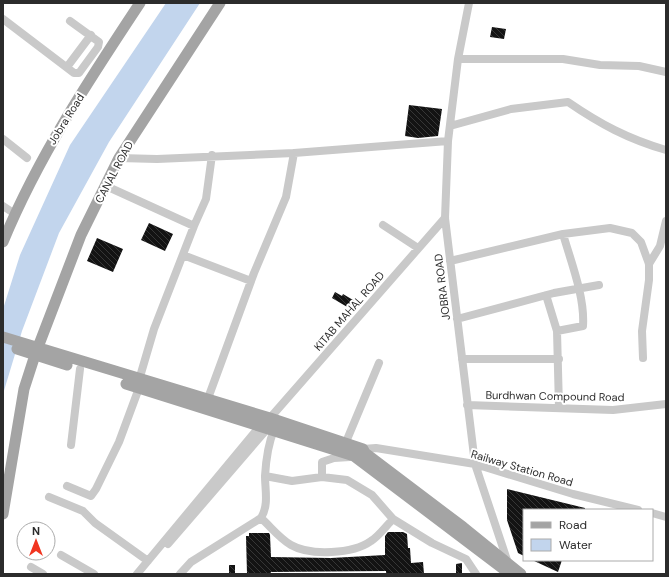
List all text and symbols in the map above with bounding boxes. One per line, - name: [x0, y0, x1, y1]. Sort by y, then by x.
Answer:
- street label: Jobra Road: [45, 91, 87, 147]
- street label: CANAL ROAD: [92, 138, 136, 205]
- street label: JOBRA ROAD: [431, 253, 453, 321]
- street label: KITAB MAHAL ROAD: [311, 268, 388, 354]
- street label: Burdhwan Compound Road: [485, 388, 625, 404]
- street label: Railway Station Road: [469, 447, 575, 489]
- legend: [523, 509, 653, 561]
- text: Road: [559, 517, 587, 533]
- north arrow: [16, 521, 56, 561]
- text: N: [32, 524, 40, 538]
- text: Water: [559, 537, 593, 553]

